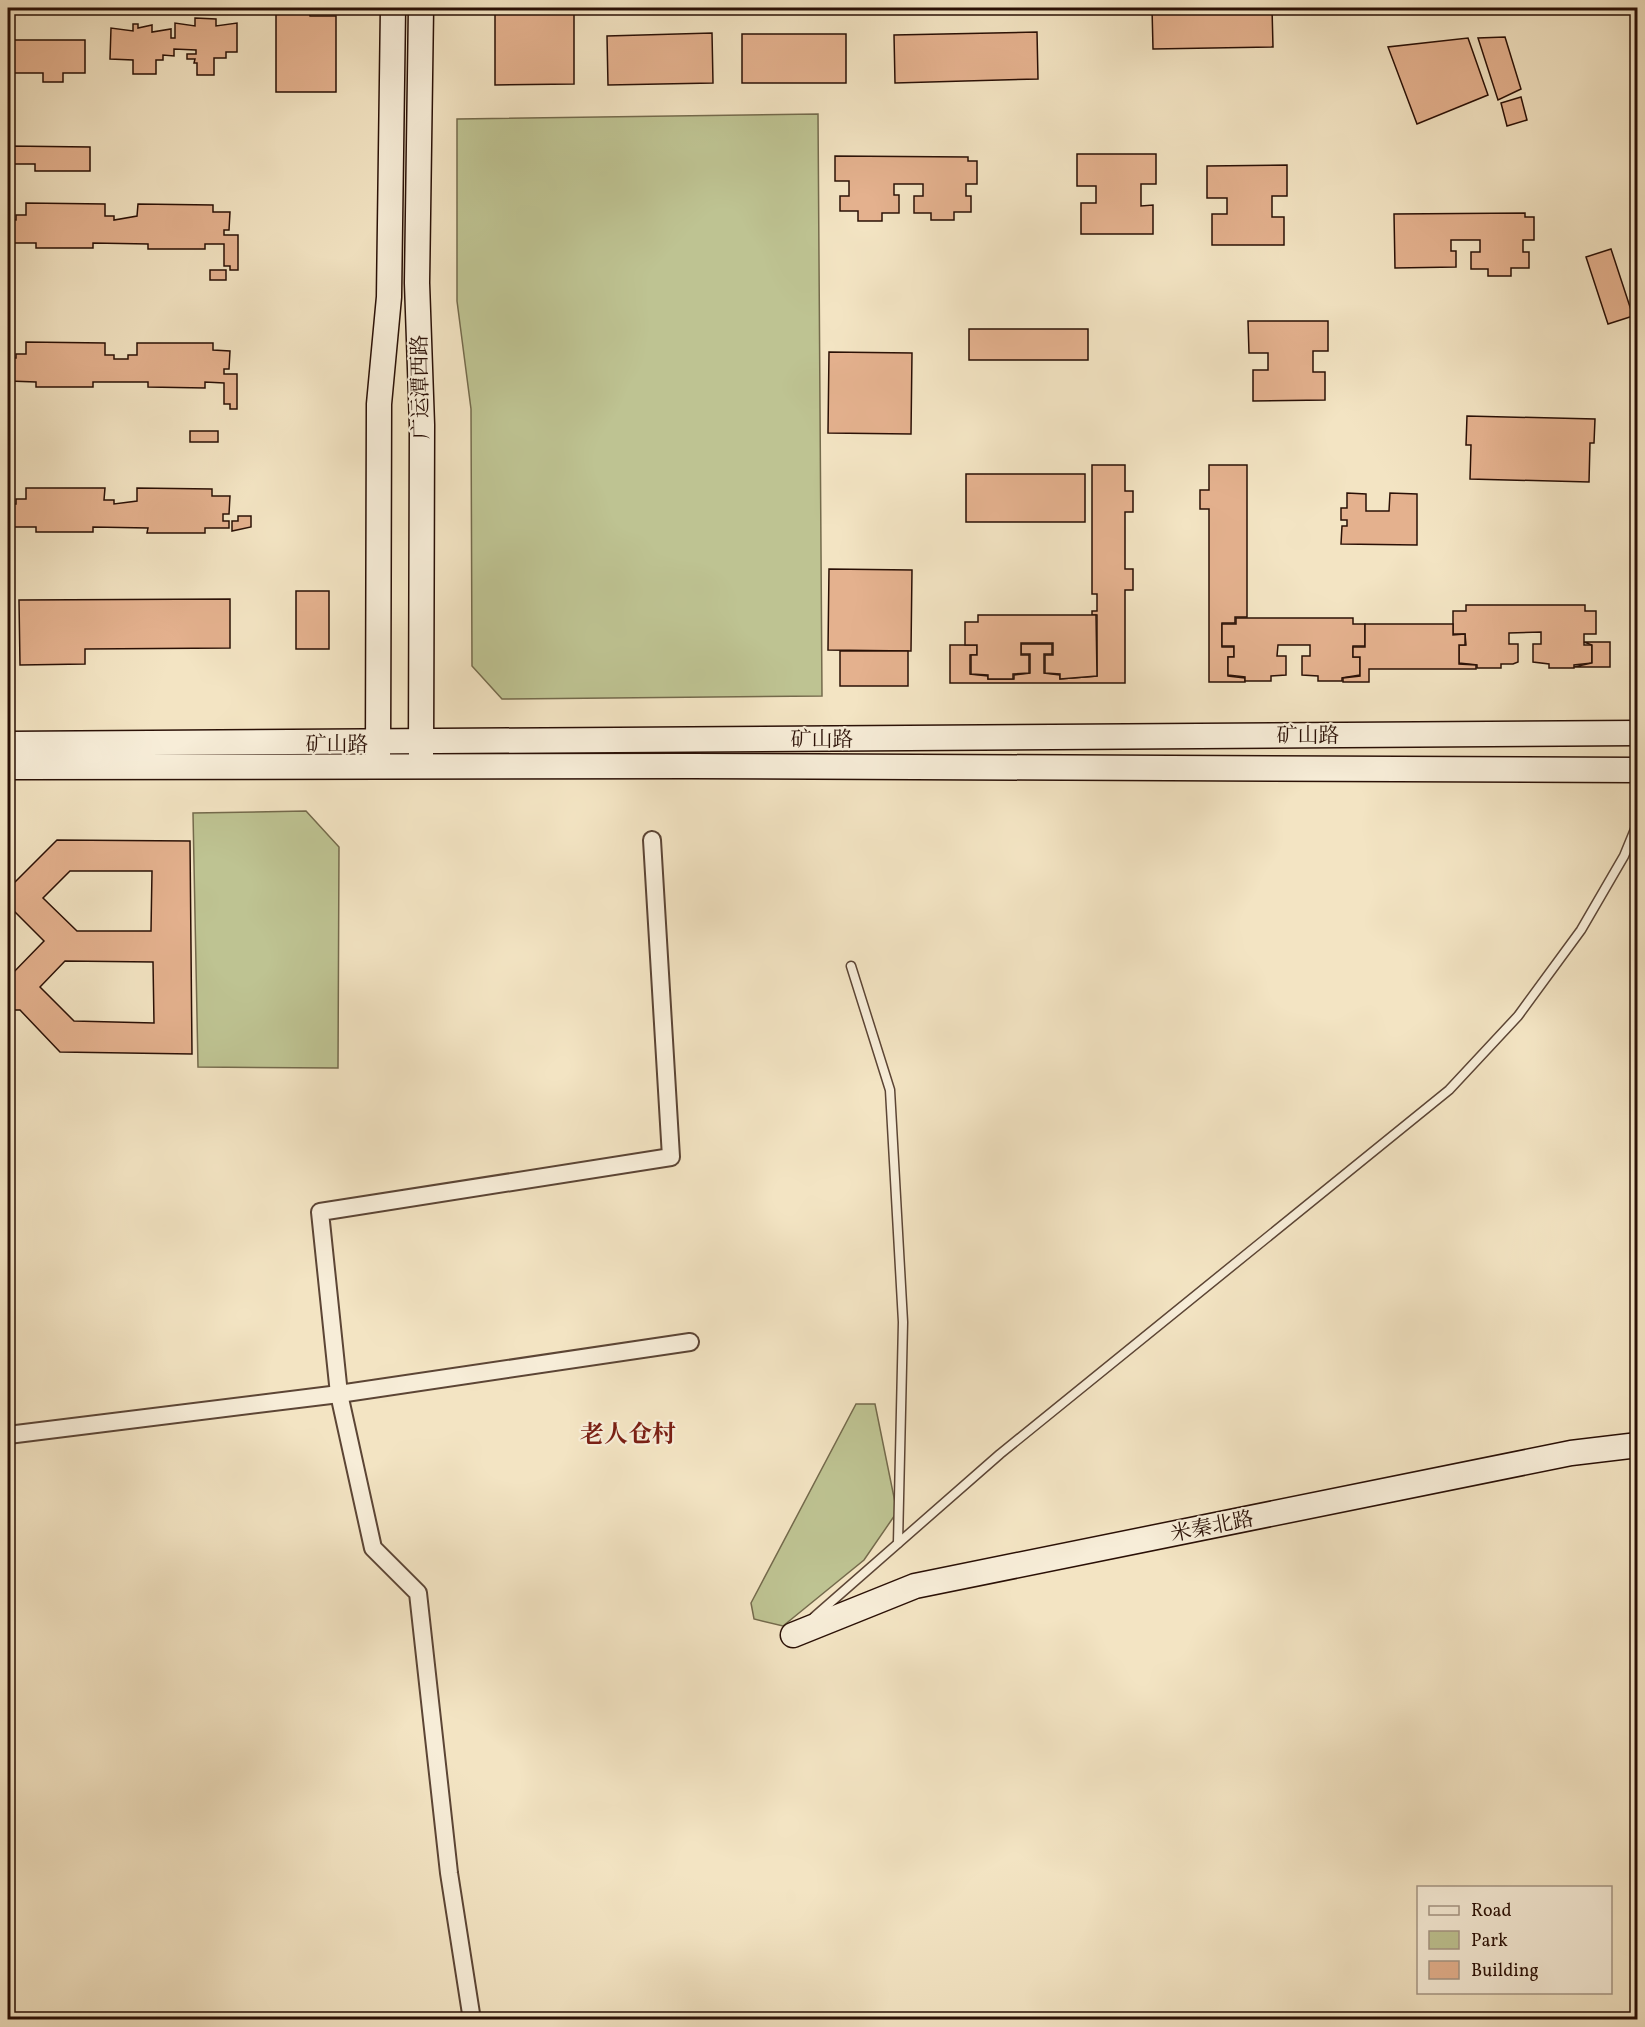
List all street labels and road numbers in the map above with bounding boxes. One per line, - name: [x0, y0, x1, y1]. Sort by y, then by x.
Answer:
- street label: 广运潭西路: [406, 334, 437, 440]
- street label: 矿山路: [1277, 722, 1340, 751]
- street label: 矿山路: [791, 726, 854, 755]
- street label: 矿山路: [306, 731, 369, 760]
- street label: 米秦北路: [1168, 1505, 1256, 1550]

